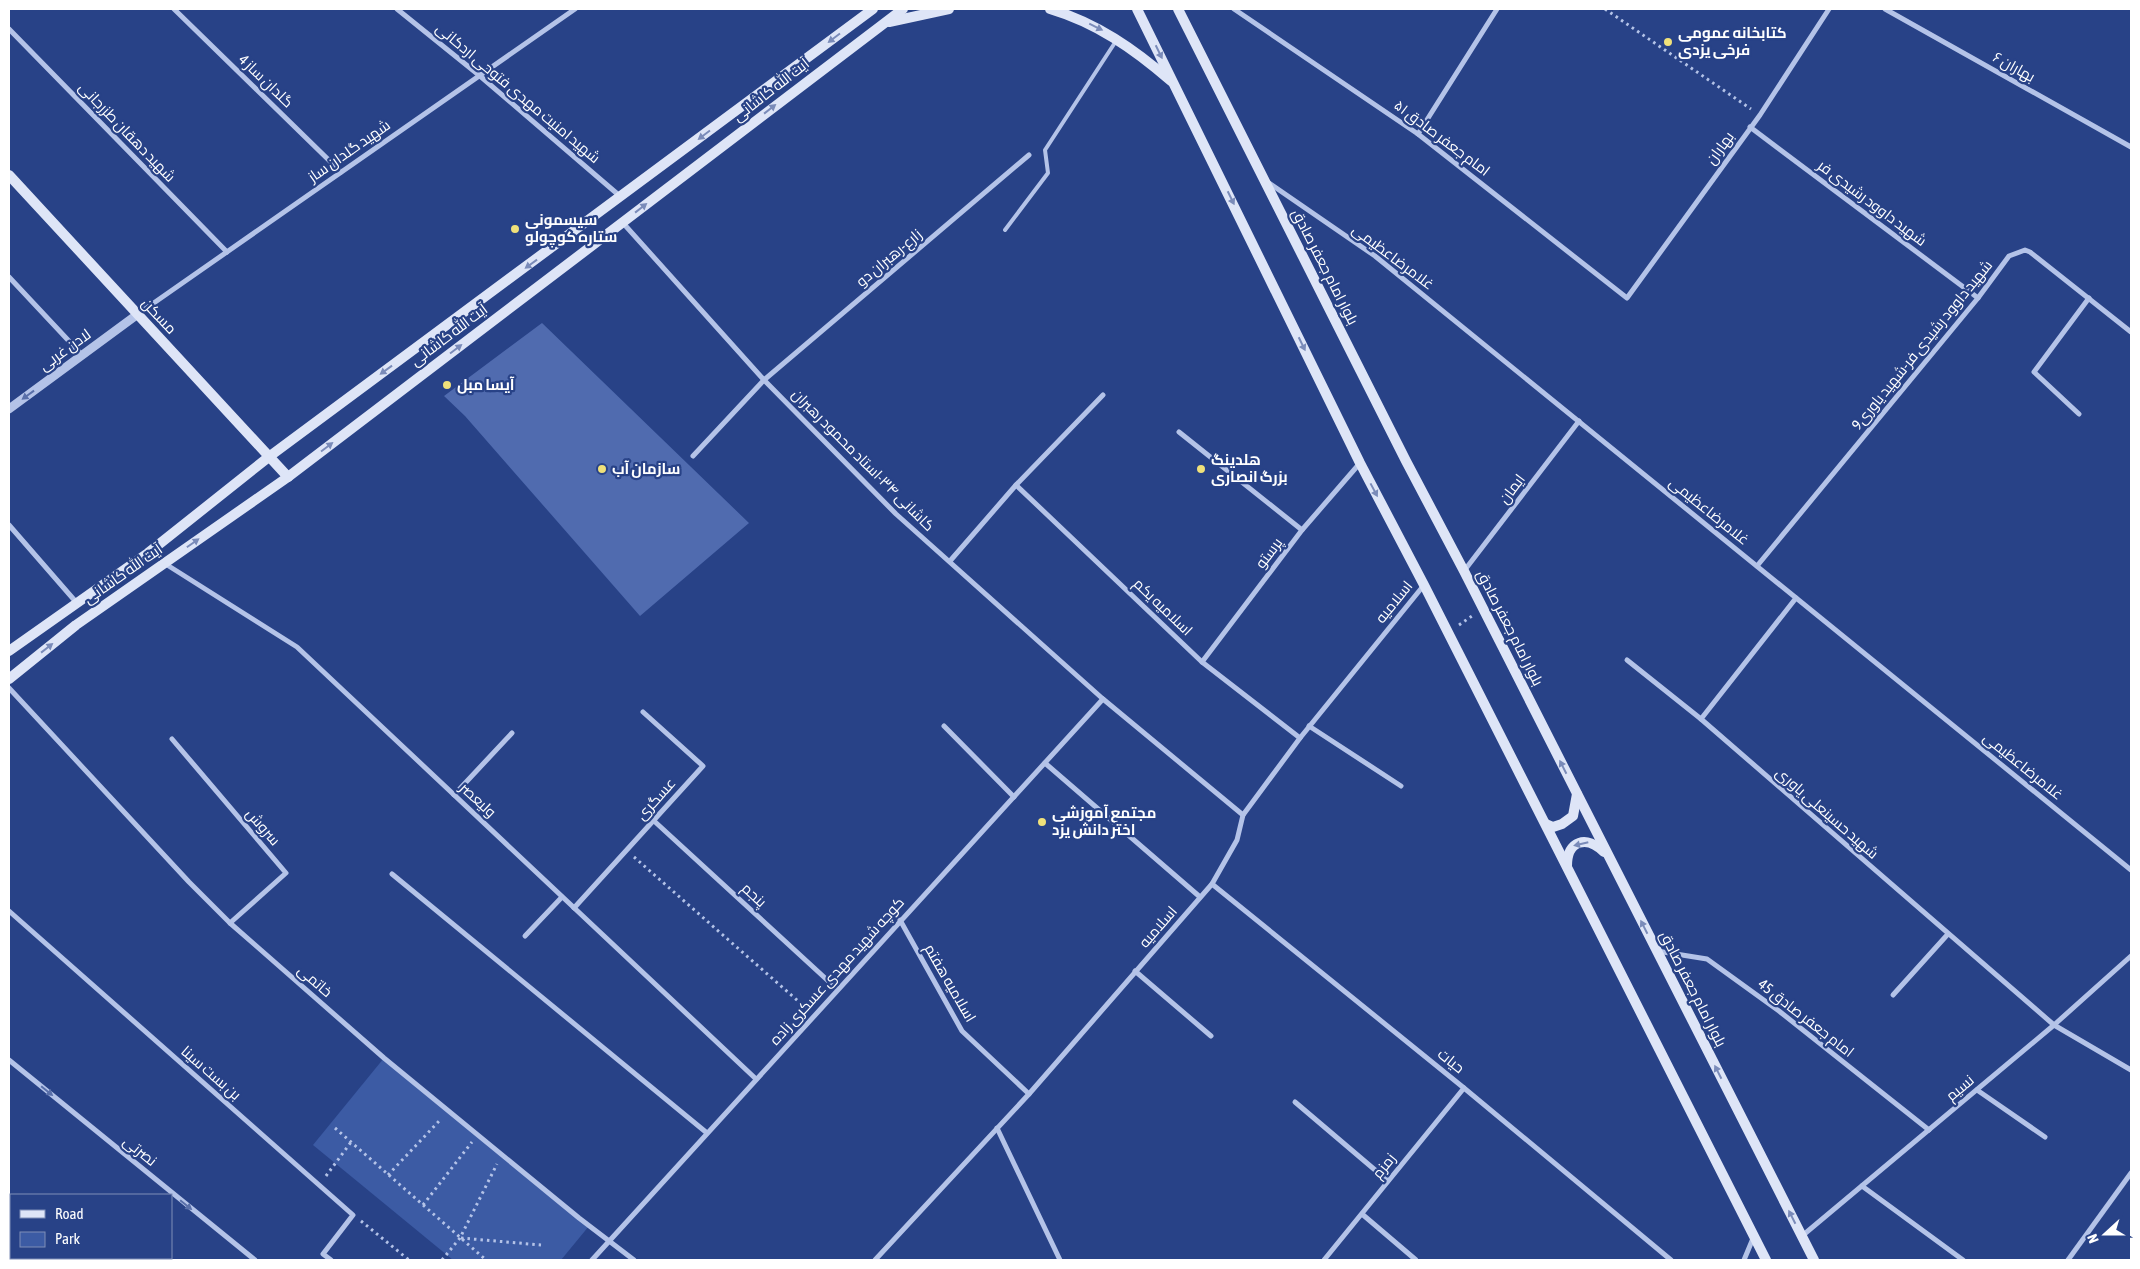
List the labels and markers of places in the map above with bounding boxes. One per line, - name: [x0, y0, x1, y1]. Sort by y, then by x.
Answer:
- place label: کتابخانه عمومی فرخی یزدی: [1678, 24, 1787, 59]
- marker: کتابخانه عمومی فرخی یزدی: [1662, 36, 1674, 48]
- place label: سیسمونی ستاره کوچولو: [525, 211, 617, 248]
- marker: سیسمونی ستاره کوچولو: [509, 223, 521, 235]
- place label: آیسا مبل: [457, 376, 515, 394]
- marker: آیسا مبل: [441, 379, 453, 391]
- place label: هلدینگ بزرگ انصاری: [1211, 451, 1288, 486]
- place label: سازمان آب: [612, 460, 680, 478]
- marker: سازمان آب: [596, 463, 608, 475]
- marker: هلدینگ بزرگ انصاری: [1195, 463, 1207, 475]
- place label: مجتمع آموزشی اختر دانش یزد: [1052, 804, 1156, 839]
- marker: مجتمع آموزشی اختر دانش یزد: [1036, 816, 1048, 828]

